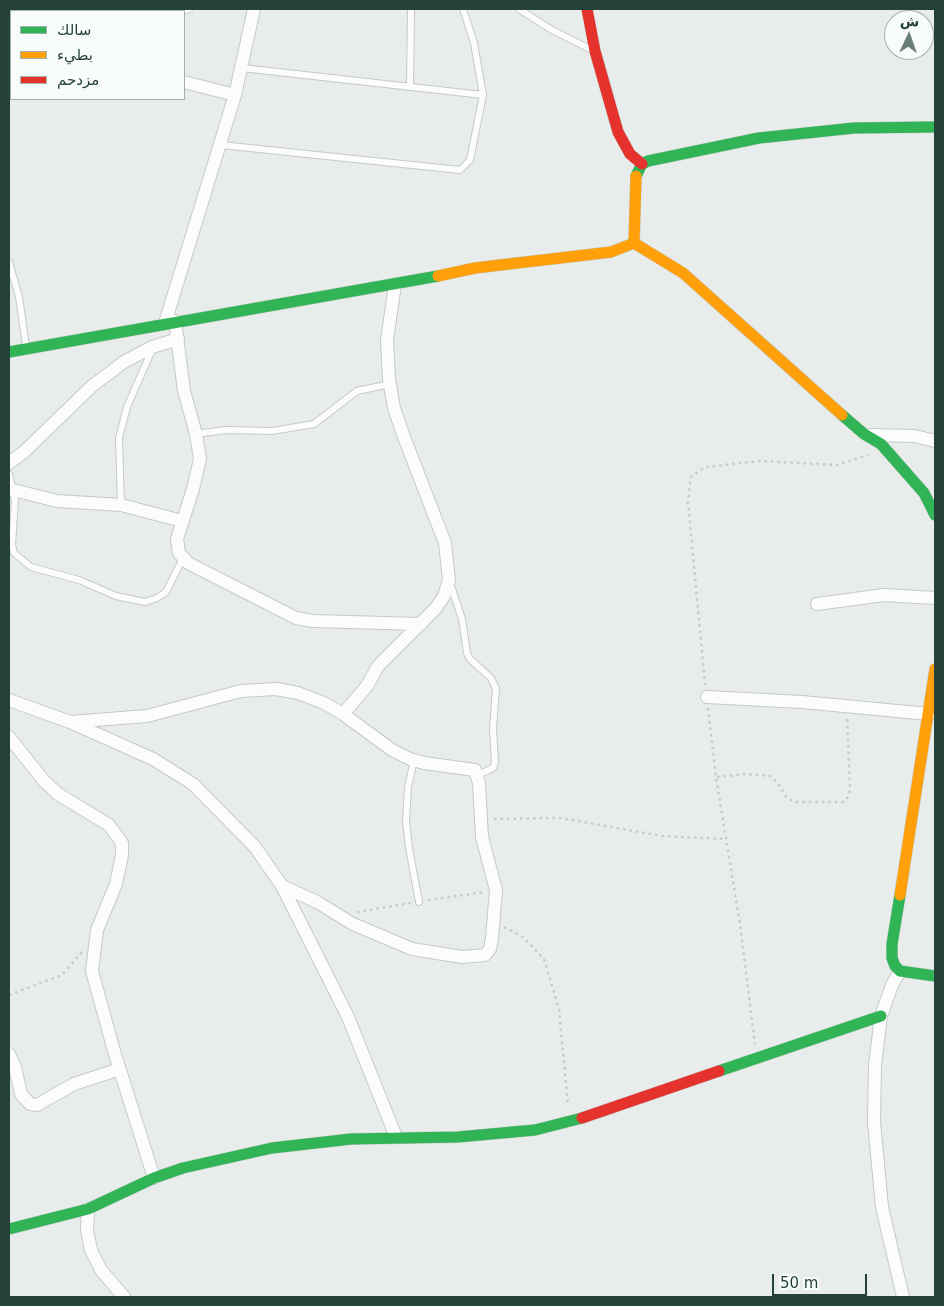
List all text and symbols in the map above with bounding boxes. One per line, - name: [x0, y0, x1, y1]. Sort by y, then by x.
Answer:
- legend: [10, 10, 185, 100]
- north arrow: [884, 10, 934, 60]
- text: ش: [900, 13, 920, 30]
- text: سالك: [57, 21, 91, 39]
- text: بطيء: [57, 46, 93, 64]
- text: مزدحم: [57, 71, 99, 89]
- scale bar: [774, 1264, 869, 1296]
- text: 50 m: [780, 1274, 818, 1292]

